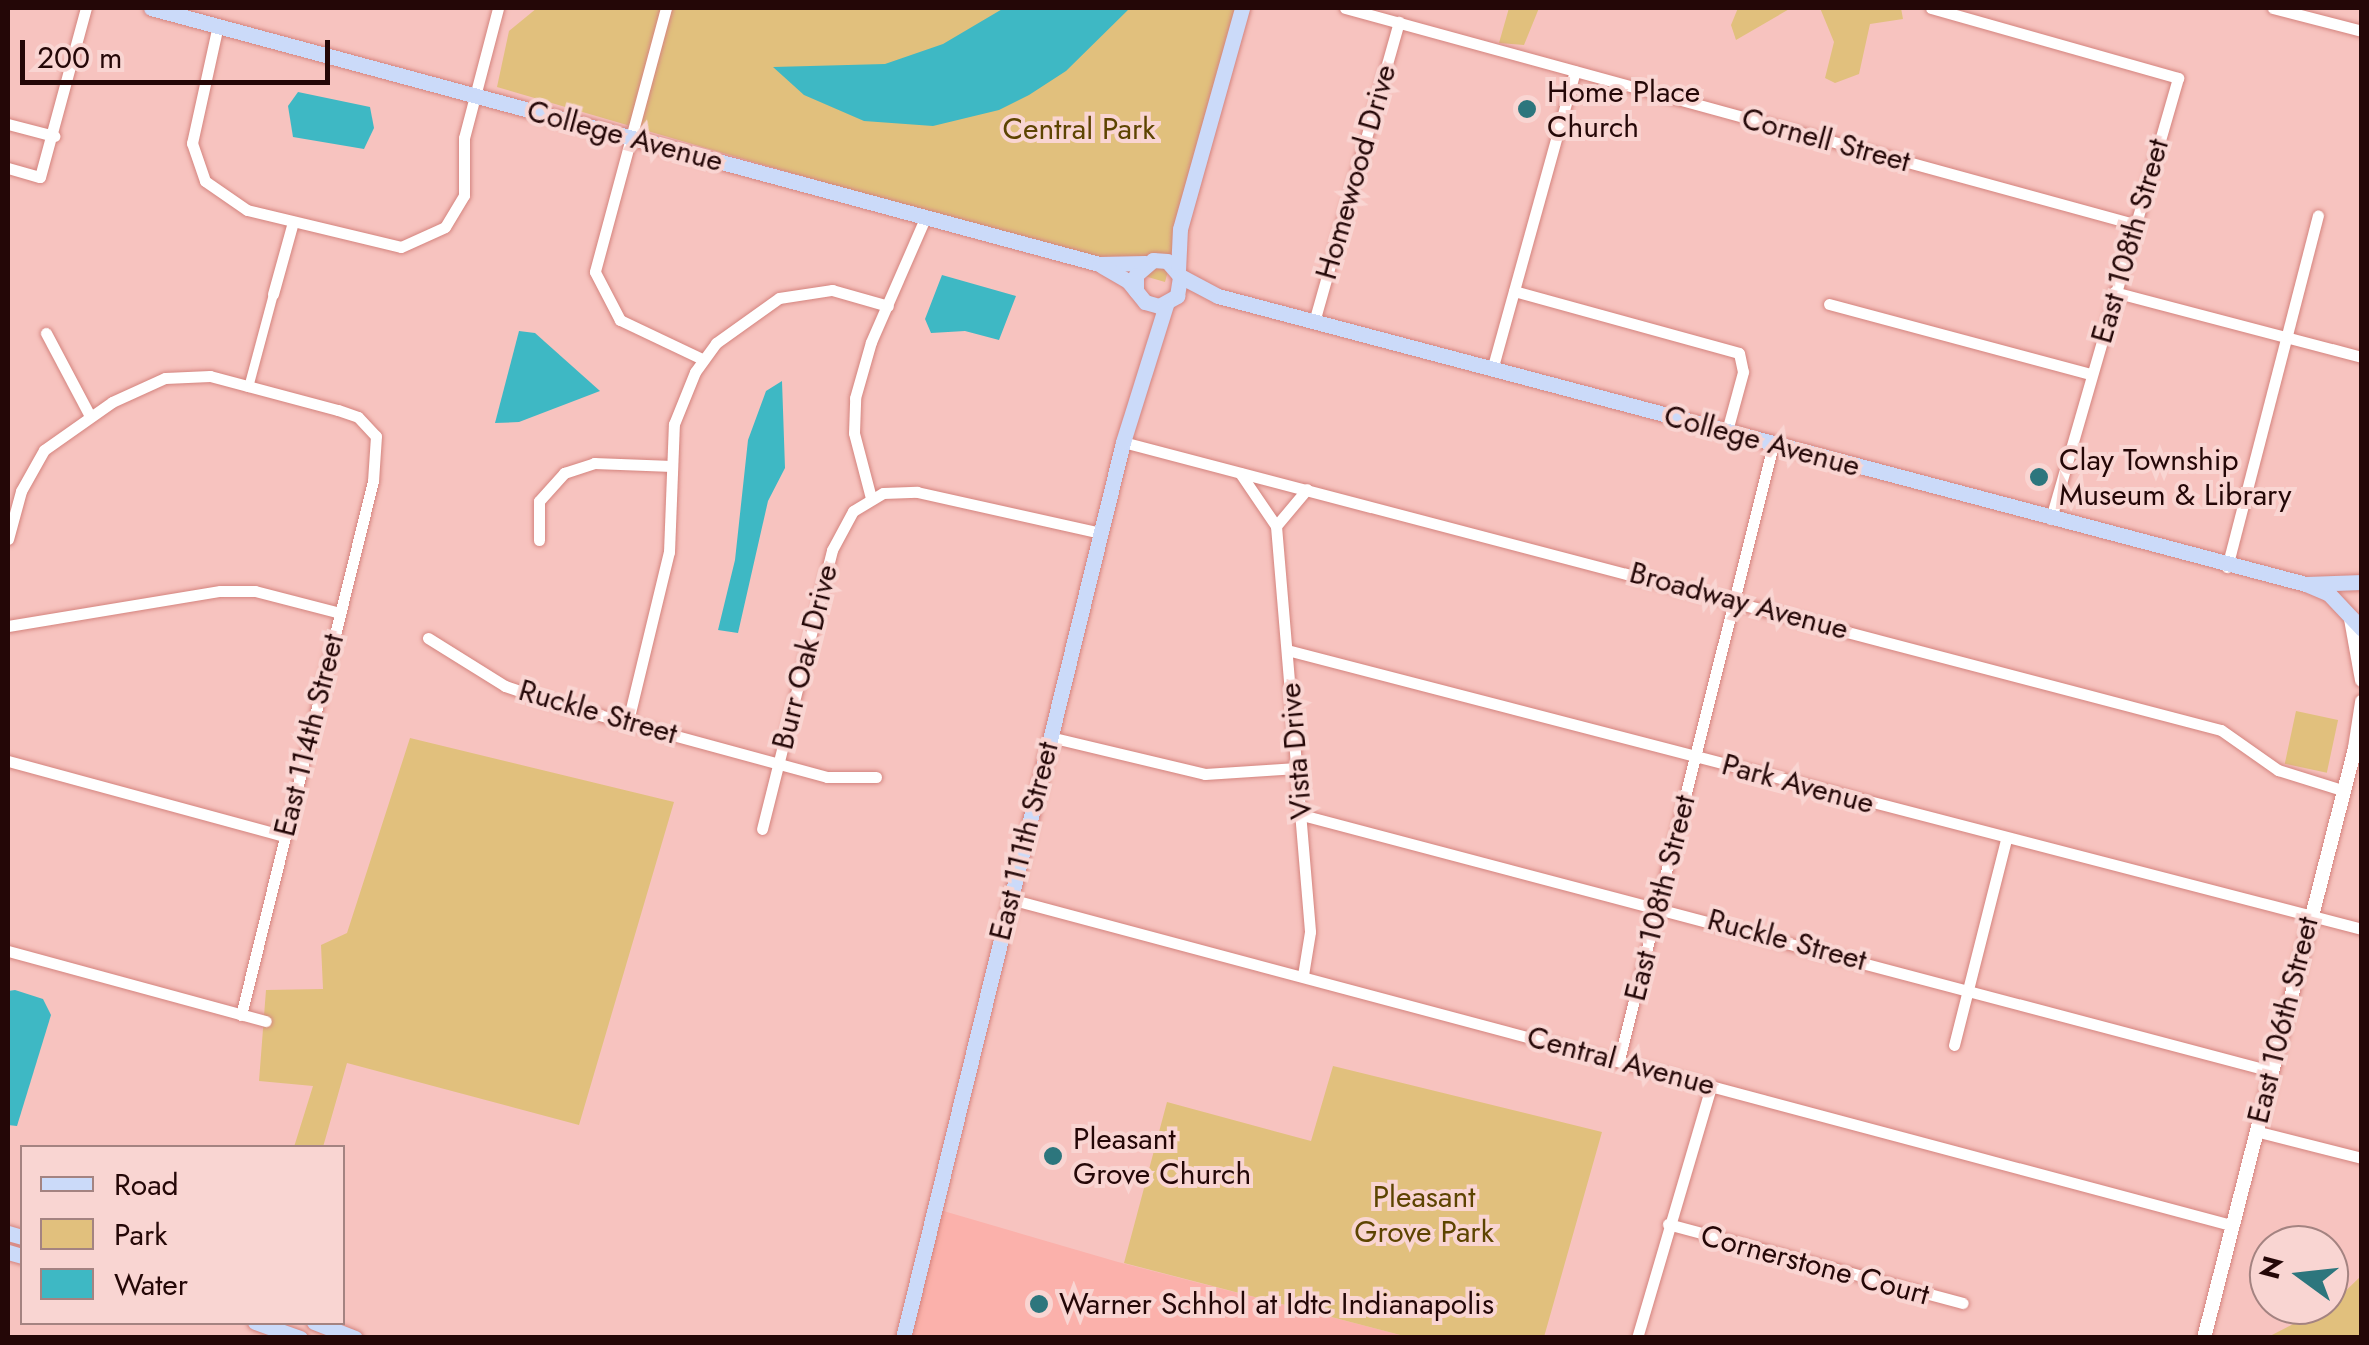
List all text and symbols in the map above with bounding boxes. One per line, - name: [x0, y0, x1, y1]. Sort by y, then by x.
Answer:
- scale bar: [25, 20, 335, 82]
- text: 200 m: [37, 36, 122, 79]
- street label: Homewood Drive: [1308, 60, 1404, 284]
- place label: Home Place Church: [1547, 74, 1700, 144]
- street label: College Avenue: [523, 93, 727, 179]
- marker: Home Place Church: [1516, 98, 1538, 120]
- street label: Cornell Street: [1738, 100, 1914, 180]
- park label: Central Park: [1002, 111, 1156, 147]
- street label: East 108th Street: [2084, 135, 2176, 347]
- street label: College Avenue: [1660, 398, 1864, 484]
- place label: Clay Township Museum & Library: [2059, 442, 2291, 512]
- marker: Clay Township Museum & Library: [2028, 466, 2050, 488]
- street label: Broadway Avenue: [1626, 555, 1852, 647]
- street label: Burr Oak Drive: [765, 561, 845, 753]
- street label: East 114th Street: [266, 630, 352, 840]
- street label: Ruckle Street: [515, 672, 681, 752]
- street label: Vista Drive: [1272, 681, 1320, 821]
- street label: East 111th Street: [982, 738, 1066, 944]
- street label: Park Avenue: [1718, 746, 1878, 822]
- street label: East 108th Street: [1617, 791, 1703, 1005]
- street label: Ruckle Street: [1704, 902, 1870, 978]
- street label: East 106th Street: [2240, 913, 2326, 1127]
- street label: Central Avenue: [1523, 1019, 1719, 1103]
- place label: Pleasant Grove Church: [1073, 1121, 1251, 1192]
- legend: [20, 1145, 345, 1325]
- marker: Pleasant Grove Church: [1042, 1145, 1064, 1167]
- text: Road: [114, 1163, 179, 1206]
- park label: Pleasant Grove Park: [1354, 1179, 1494, 1250]
- text: Park: [114, 1213, 167, 1256]
- street label: Cornerstone Court: [1697, 1217, 1933, 1313]
- north arrow: [2249, 1225, 2349, 1325]
- text: N: [2249, 1252, 2294, 1284]
- text: Water: [114, 1263, 188, 1306]
- place label: Warner Schhol at Idtc Indianapolis: [1059, 1286, 1494, 1322]
- marker: Warner Schhol at Idtc Indianapolis: [1028, 1293, 1050, 1315]

